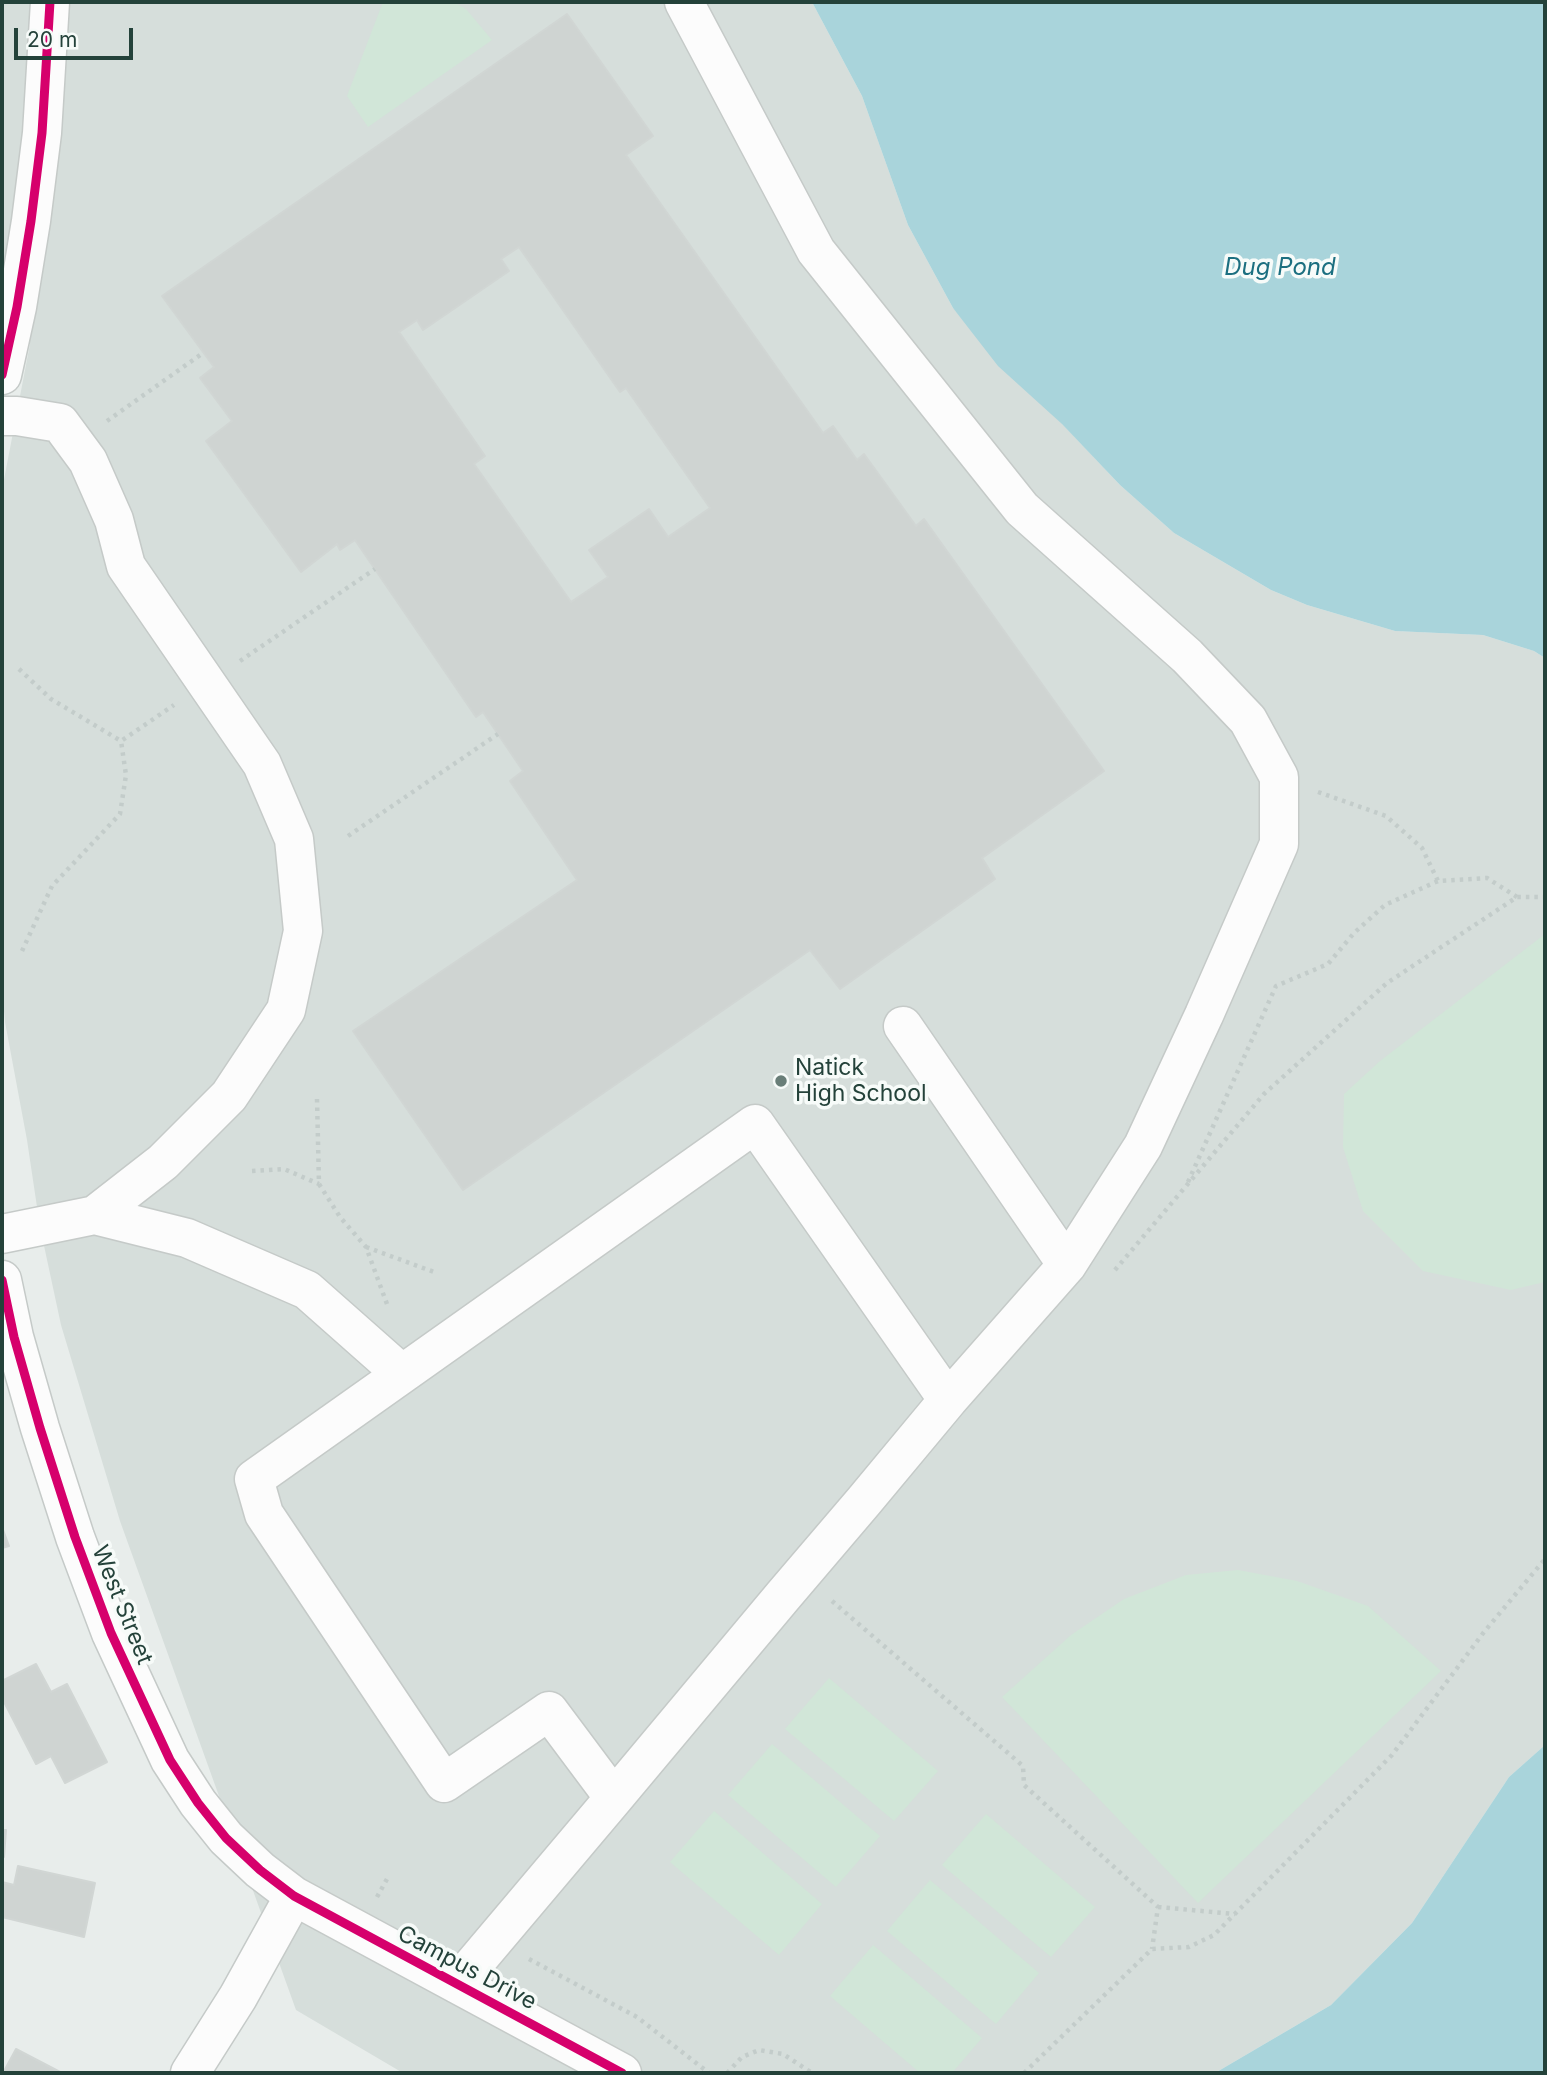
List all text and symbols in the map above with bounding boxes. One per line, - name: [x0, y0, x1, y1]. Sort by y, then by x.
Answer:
- scale bar: [18, 14, 136, 58]
- text: 20 m: [27, 27, 77, 52]
- water label: Dug Pond: [1224, 254, 1336, 282]
- place label: Natick High School: [795, 1054, 926, 1108]
- marker: Natick High School: [773, 1073, 789, 1089]
- street label: West Street: [86, 1541, 158, 1669]
- street label: Campus Drive: [393, 1920, 541, 2016]

